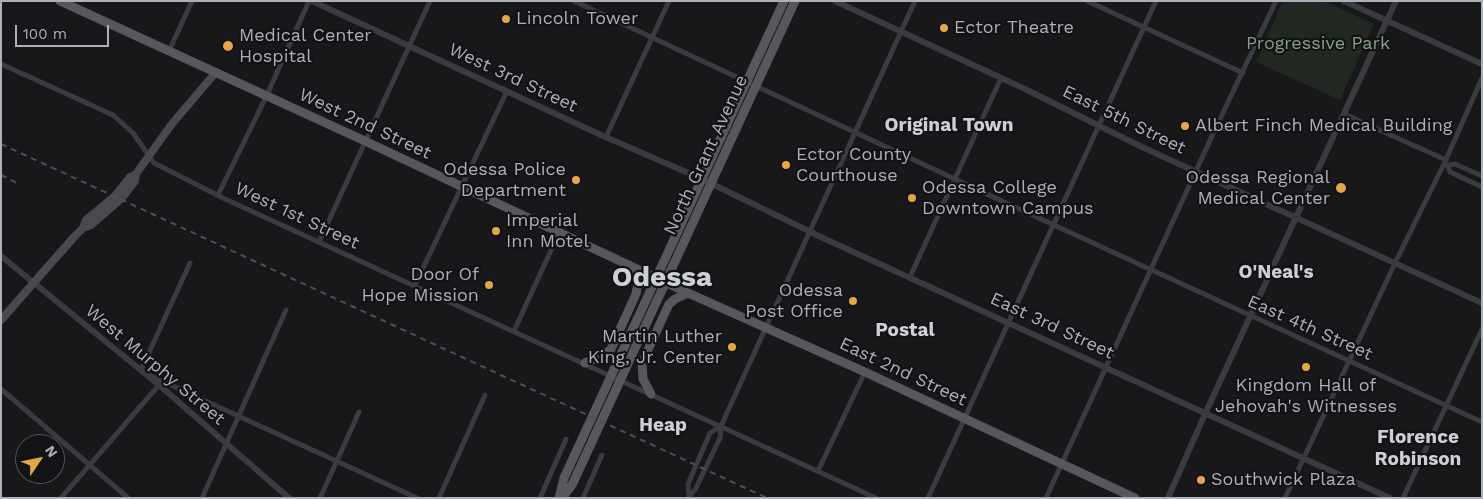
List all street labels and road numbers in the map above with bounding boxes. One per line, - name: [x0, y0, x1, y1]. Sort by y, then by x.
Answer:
- street label: West 3rd Street: [445, 39, 581, 117]
- street label: North Grant Avenue: [659, 72, 753, 238]
- street label: East 5th Street: [1059, 81, 1189, 159]
- street label: West 2nd Street: [295, 84, 435, 164]
- street label: West 1st Street: [231, 178, 363, 254]
- street label: East 3rd Street: [987, 288, 1117, 364]
- street label: East 4th Street: [1244, 291, 1376, 365]
- street label: West Murphy Street: [81, 300, 229, 430]
- street label: East 2nd Street: [836, 333, 970, 411]

